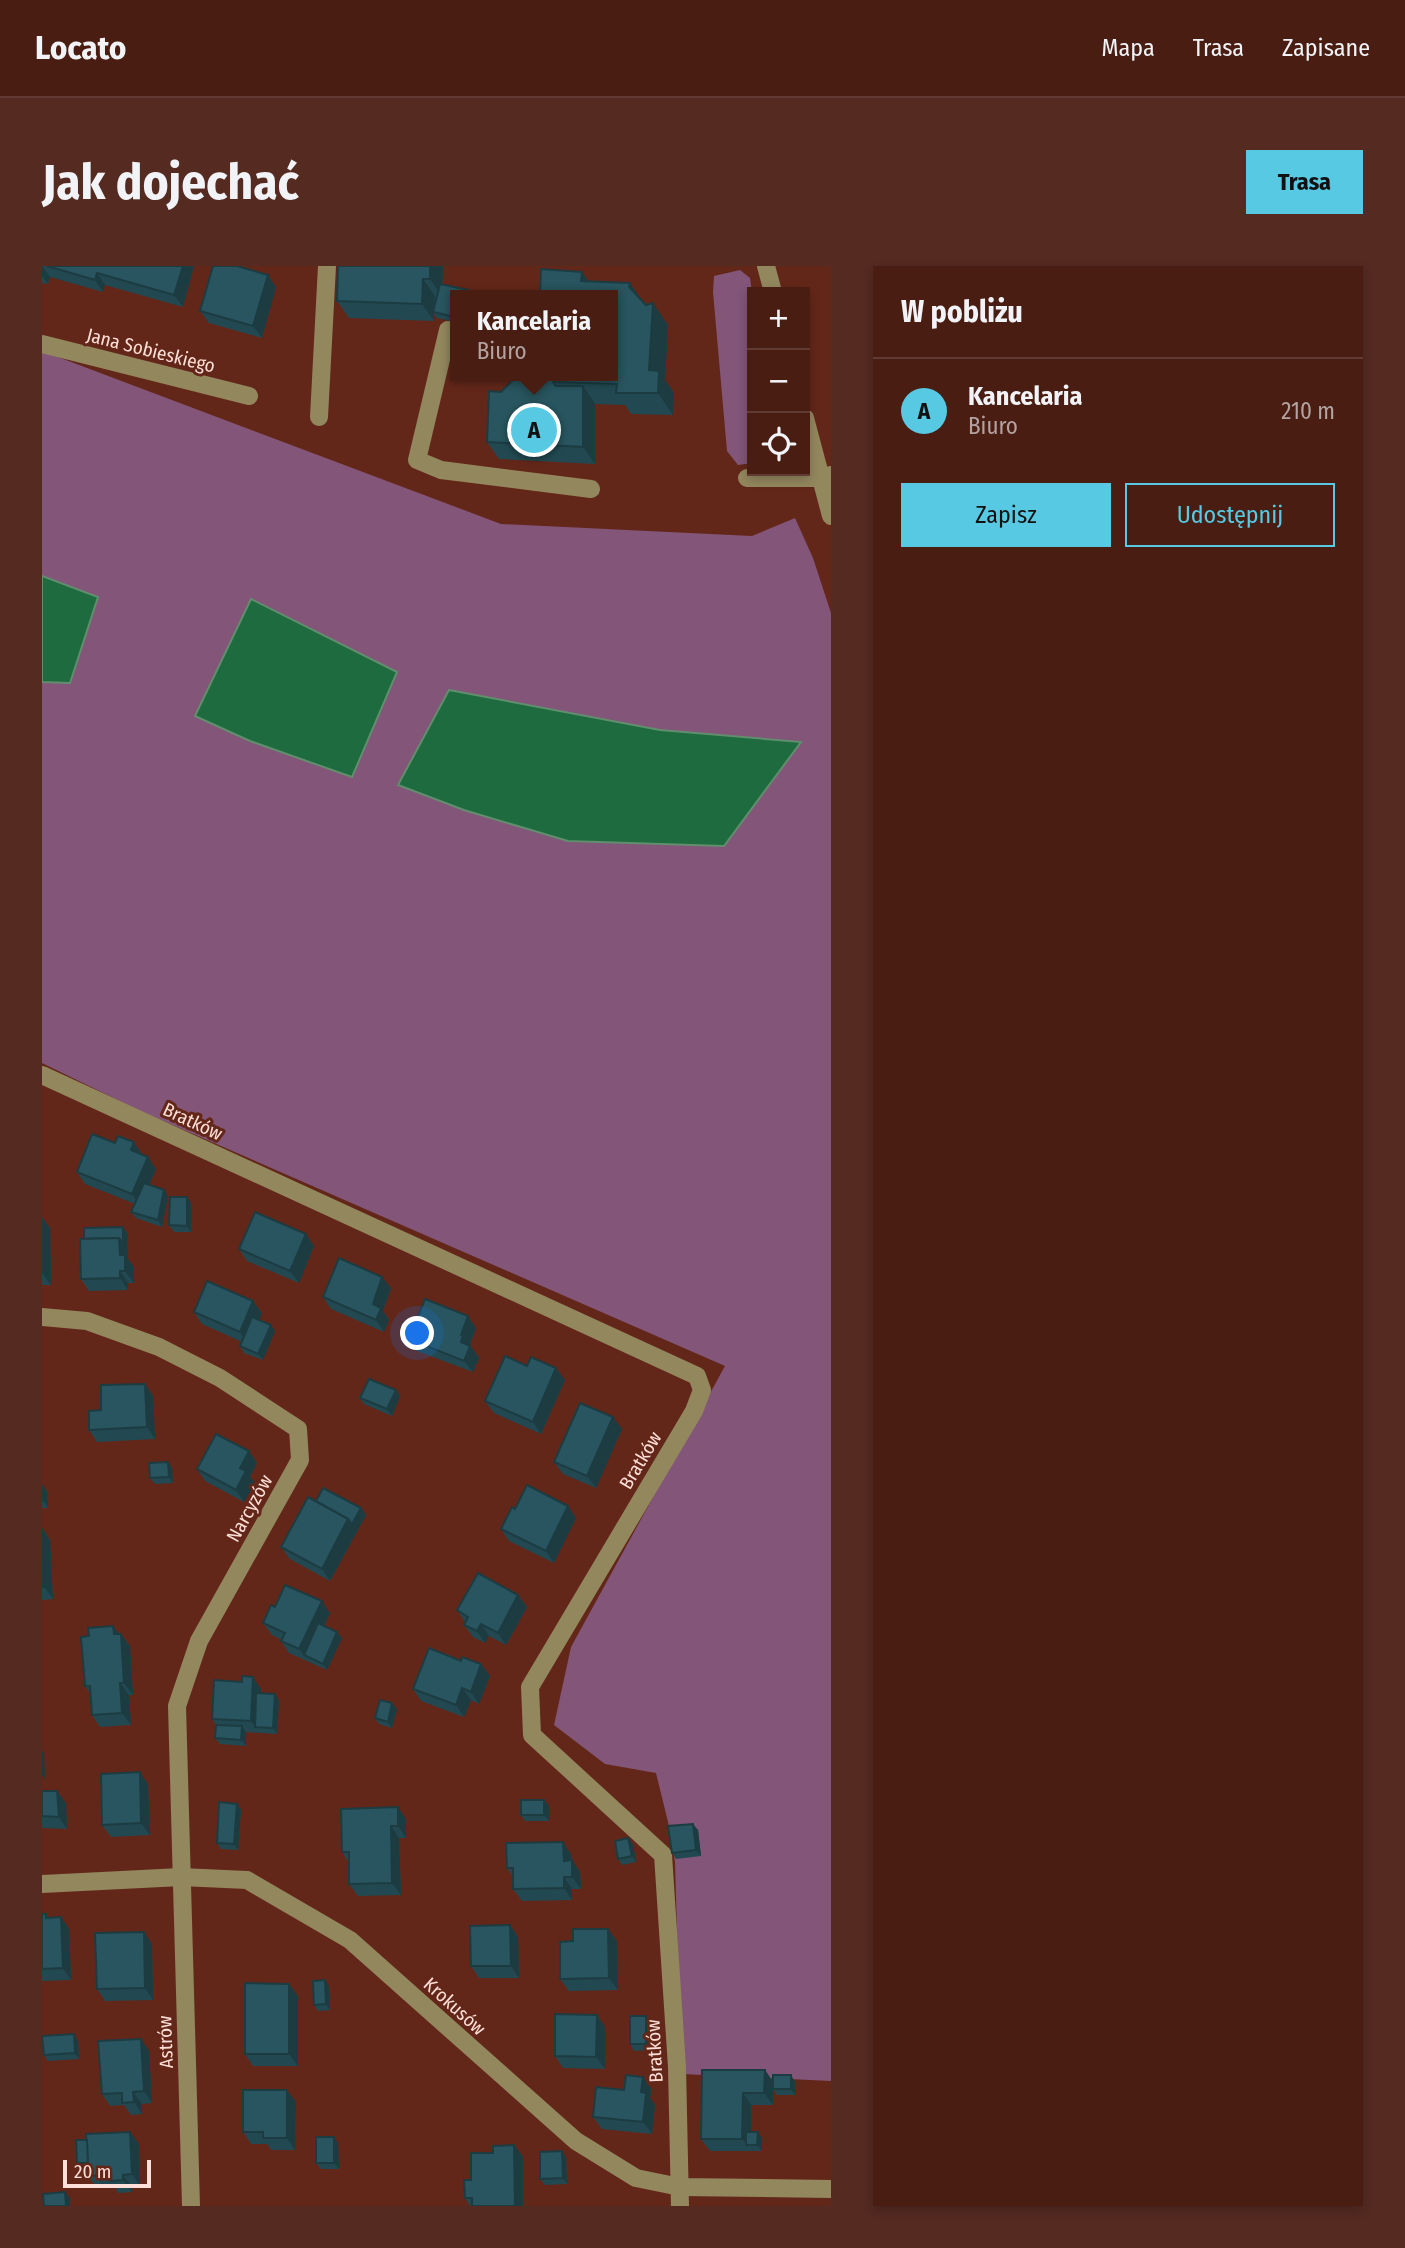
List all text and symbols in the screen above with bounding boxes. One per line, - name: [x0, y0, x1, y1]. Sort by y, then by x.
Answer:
- text: Locato: [35, 28, 126, 68]
- text: Mapa: [1102, 34, 1155, 62]
- text: Trasa: [1193, 34, 1244, 62]
- text: Zapisane: [1282, 34, 1370, 62]
- button: Trasa: [1246, 150, 1363, 214]
- text: Jak dojechać: [42, 153, 299, 212]
- map controls: [747, 287, 810, 476]
- button: +: [747, 287, 810, 350]
- popup: [450, 290, 618, 381]
- text: W pobliżu: [901, 294, 1023, 330]
- text: Kancelaria: [477, 306, 591, 337]
- street label: Jana Sobieskiego: [84, 323, 218, 378]
- text: Biuro: [477, 337, 527, 365]
- button: −: [747, 350, 810, 413]
- text: Kancelaria: [968, 381, 1082, 412]
- text: A: [918, 397, 930, 425]
- text: 210 m: [1281, 397, 1335, 425]
- pin: A: [511, 404, 557, 456]
- text: Biuro: [968, 412, 1018, 440]
- button: locate: [747, 413, 810, 476]
- button: Zapisz: [901, 483, 1111, 547]
- button: Udostępnij: [1125, 483, 1335, 547]
- street label: Bratków: [159, 1098, 227, 1145]
- your location: [400, 1316, 434, 1350]
- street label: Bratków: [614, 1427, 667, 1493]
- street label: Narcyzów: [222, 1470, 278, 1546]
- street label: Krokusów: [419, 1973, 491, 2040]
- street label: Astrów: [153, 2015, 178, 2069]
- street label: Bratków: [641, 2018, 668, 2083]
- scale bar: [63, 2157, 150, 2189]
- text: 20 m: [74, 2160, 111, 2183]

